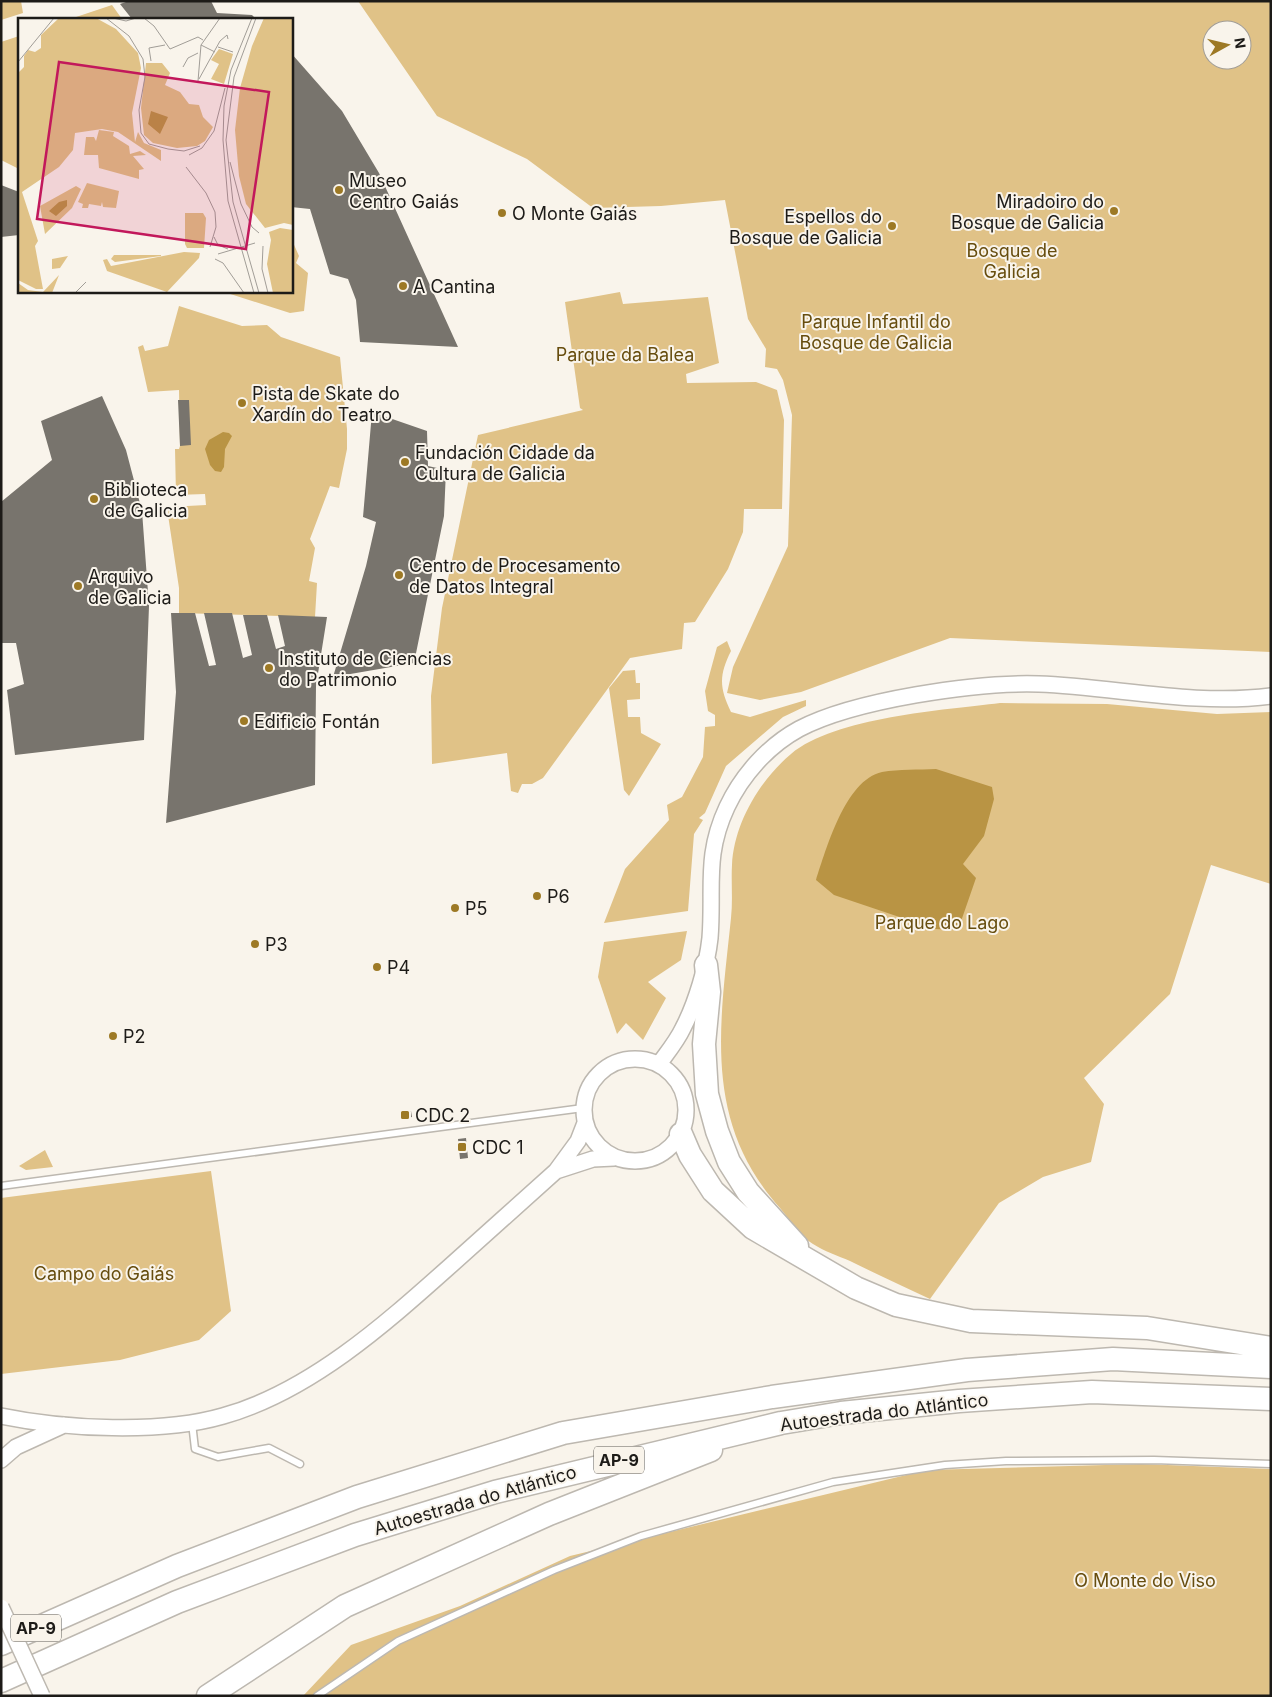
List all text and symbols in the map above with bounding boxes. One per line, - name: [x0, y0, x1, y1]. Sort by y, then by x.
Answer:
- inset map: [18, 18, 292, 292]
- north arrow: [1202, 20, 1252, 70]
- text: N: [1231, 37, 1250, 50]
- place label: Museo Centro Gaiás: [349, 170, 459, 212]
- marker: Museo Centro Gaiás: [333, 184, 345, 196]
- place label: Miradoiro do Bosque de Galicia: [951, 191, 1104, 233]
- place label: O Monte Gaiás: [512, 203, 637, 224]
- marker: Miradoiro do Bosque de Galicia: [1108, 205, 1120, 217]
- place label: Espellos do Bosque de Galicia: [729, 206, 882, 248]
- marker: O Monte Gaiás: [496, 207, 508, 219]
- marker: Espellos do Bosque de Galicia: [886, 220, 898, 232]
- park label: Bosque de Galicia: [967, 240, 1057, 282]
- place label: A Cantina: [413, 276, 495, 297]
- marker: A Cantina: [397, 280, 409, 292]
- park label: Parque Infantil do Bosque de Galicia: [800, 311, 952, 353]
- park label: Parque da Balea: [556, 344, 694, 365]
- place label: Pista de Skate do Xardín do Teatro: [252, 383, 400, 425]
- marker: Pista de Skate do Xardín do Teatro: [236, 397, 248, 409]
- place label: Fundación Cidade da Cultura de Galicia: [415, 442, 595, 484]
- marker: Fundación Cidade da Cultura de Galicia: [399, 456, 411, 468]
- place label: Biblioteca de Galicia: [104, 479, 188, 521]
- marker: Biblioteca de Galicia: [88, 493, 100, 505]
- place label: Centro de Procesamento de Datos Integral: [409, 555, 621, 597]
- place label: Arquivo de Galicia: [88, 566, 172, 608]
- marker: Centro de Procesamento de Datos Integral: [393, 569, 405, 581]
- marker: Arquivo de Galicia: [72, 580, 84, 592]
- place label: Instituto de Ciencias do Patrimonio: [279, 648, 452, 690]
- marker: Instituto de Ciencias do Patrimonio: [263, 662, 275, 674]
- place label: Edificio Fontán: [254, 711, 380, 732]
- marker: Edificio Fontán: [238, 715, 250, 727]
- place label: P6: [547, 886, 570, 907]
- marker: P6: [531, 890, 543, 902]
- place label: P5: [465, 898, 487, 919]
- marker: P5: [449, 902, 461, 914]
- park label: Parque do Lago: [875, 912, 1009, 933]
- place label: P3: [265, 934, 288, 955]
- marker: P3: [249, 938, 261, 950]
- place label: P4: [387, 957, 410, 978]
- marker: P4: [371, 961, 383, 973]
- place label: P2: [123, 1026, 145, 1047]
- marker: P2: [107, 1030, 119, 1042]
- place label: CDC 2: [415, 1105, 470, 1126]
- marker: CDC 2: [399, 1109, 411, 1121]
- place label: CDC 1: [472, 1137, 524, 1158]
- marker: CDC 1: [456, 1141, 468, 1153]
- park label: Campo do Gaiás: [34, 1263, 174, 1284]
- street label: Autoestrada do Atlántico: [779, 1389, 989, 1435]
- road number: AP-9: [594, 1446, 644, 1474]
- street label: Autoestrada do Atlántico: [371, 1461, 579, 1539]
- park label: O Monte do Viso: [1074, 1570, 1216, 1591]
- road number: AP-9: [11, 1615, 61, 1642]

